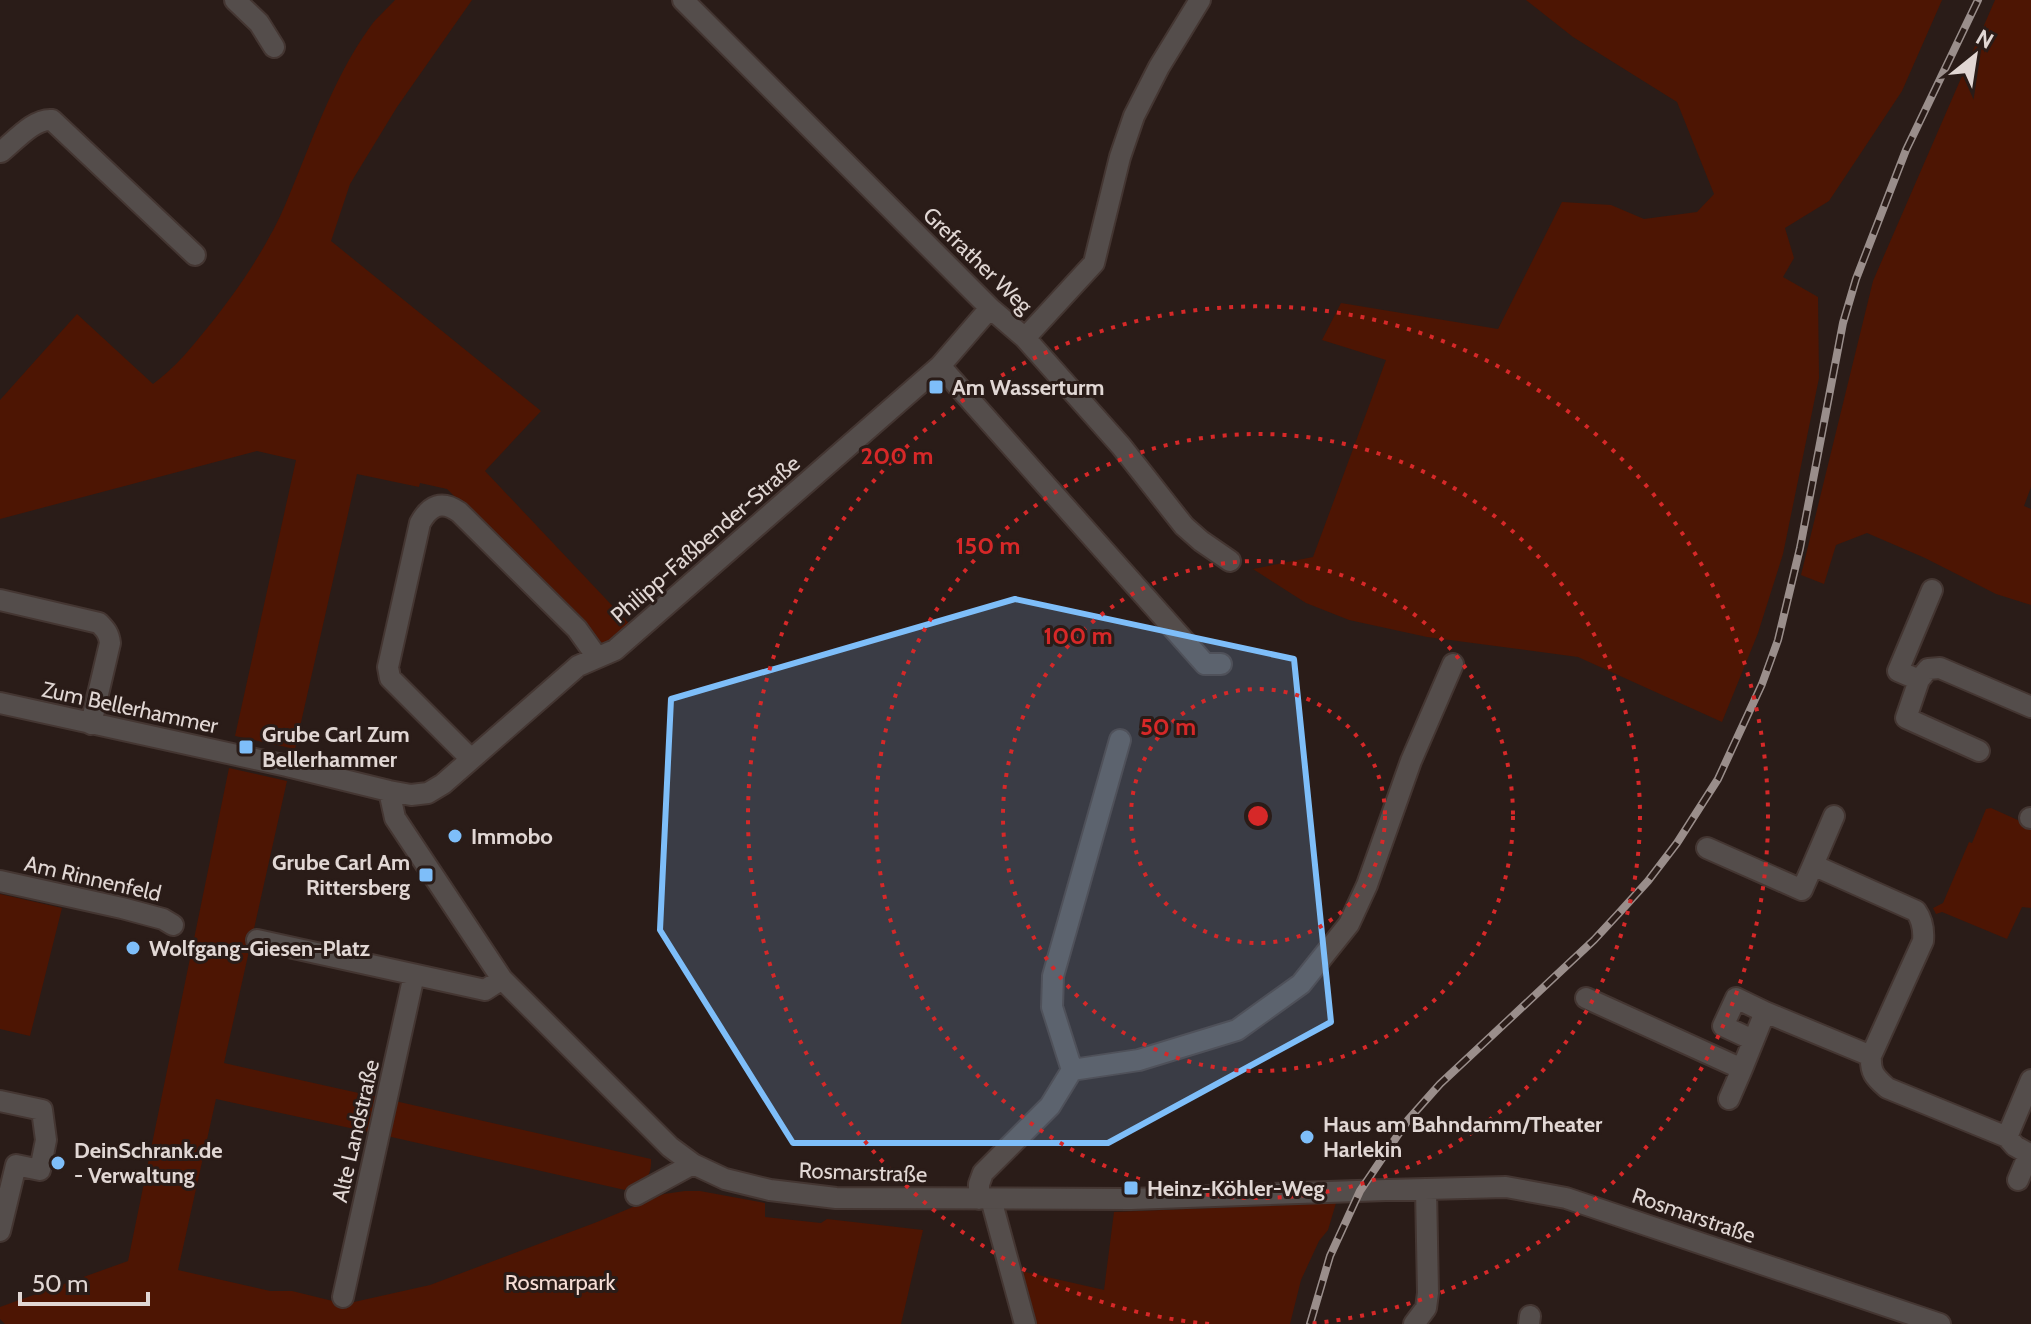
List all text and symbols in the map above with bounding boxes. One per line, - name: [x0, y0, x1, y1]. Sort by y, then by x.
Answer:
- north arrow: [1935, 16, 2015, 96]
- text: N: [1971, 24, 1998, 55]
- street label: Grefrather Weg: [917, 201, 1039, 320]
- place label: Am Wasserturm: [952, 374, 1104, 401]
- marker: Am Wasserturm: [927, 378, 945, 396]
- text: 200 m: [861, 441, 933, 470]
- street label: Philipp-Faßbender-Straße: [605, 450, 806, 629]
- text: 150 m: [956, 531, 1020, 560]
- text: 100 m: [1043, 621, 1113, 650]
- street label: Zum Bellerhammer: [39, 676, 220, 739]
- text: 50 m: [1140, 712, 1196, 741]
- place label: Grube Carl Zum Bellerhammer: [262, 721, 410, 773]
- marker: Grube Carl Zum Bellerhammer: [237, 738, 255, 756]
- centre of rings: [1244, 802, 1272, 830]
- place label: Immobo: [471, 823, 553, 850]
- marker: Immobo: [446, 827, 464, 845]
- place label: Grube Carl Am Rittersberg: [272, 849, 410, 901]
- street label: Am Rinnenfeld: [22, 850, 164, 907]
- marker: Grube Carl Am Rittersberg: [417, 866, 435, 884]
- place label: Wolfgang-Giesen-Platz: [149, 935, 371, 962]
- marker: Wolfgang-Giesen-Platz: [124, 939, 142, 957]
- street label: Alte Landstraße: [326, 1057, 385, 1205]
- place label: Haus am Bahndamm/Theater Harlekin: [1323, 1111, 1603, 1163]
- marker: Haus am Bahndamm/Theater Harlekin: [1298, 1128, 1316, 1146]
- place label: DeinSchrank.de - Verwaltung: [74, 1137, 223, 1189]
- marker: DeinSchrank.de - Verwaltung: [49, 1154, 67, 1172]
- street label: Rosmarstraße: [798, 1157, 928, 1188]
- place label: Heinz-Köhler-Weg: [1147, 1175, 1324, 1202]
- marker: Heinz-Köhler-Weg: [1122, 1179, 1140, 1197]
- street label: Rosmarstraße: [1629, 1182, 1759, 1249]
- scale bar: [20, 1256, 148, 1306]
- text: 50 m: [32, 1269, 88, 1298]
- park label: Rosmarpark: [505, 1269, 615, 1296]

